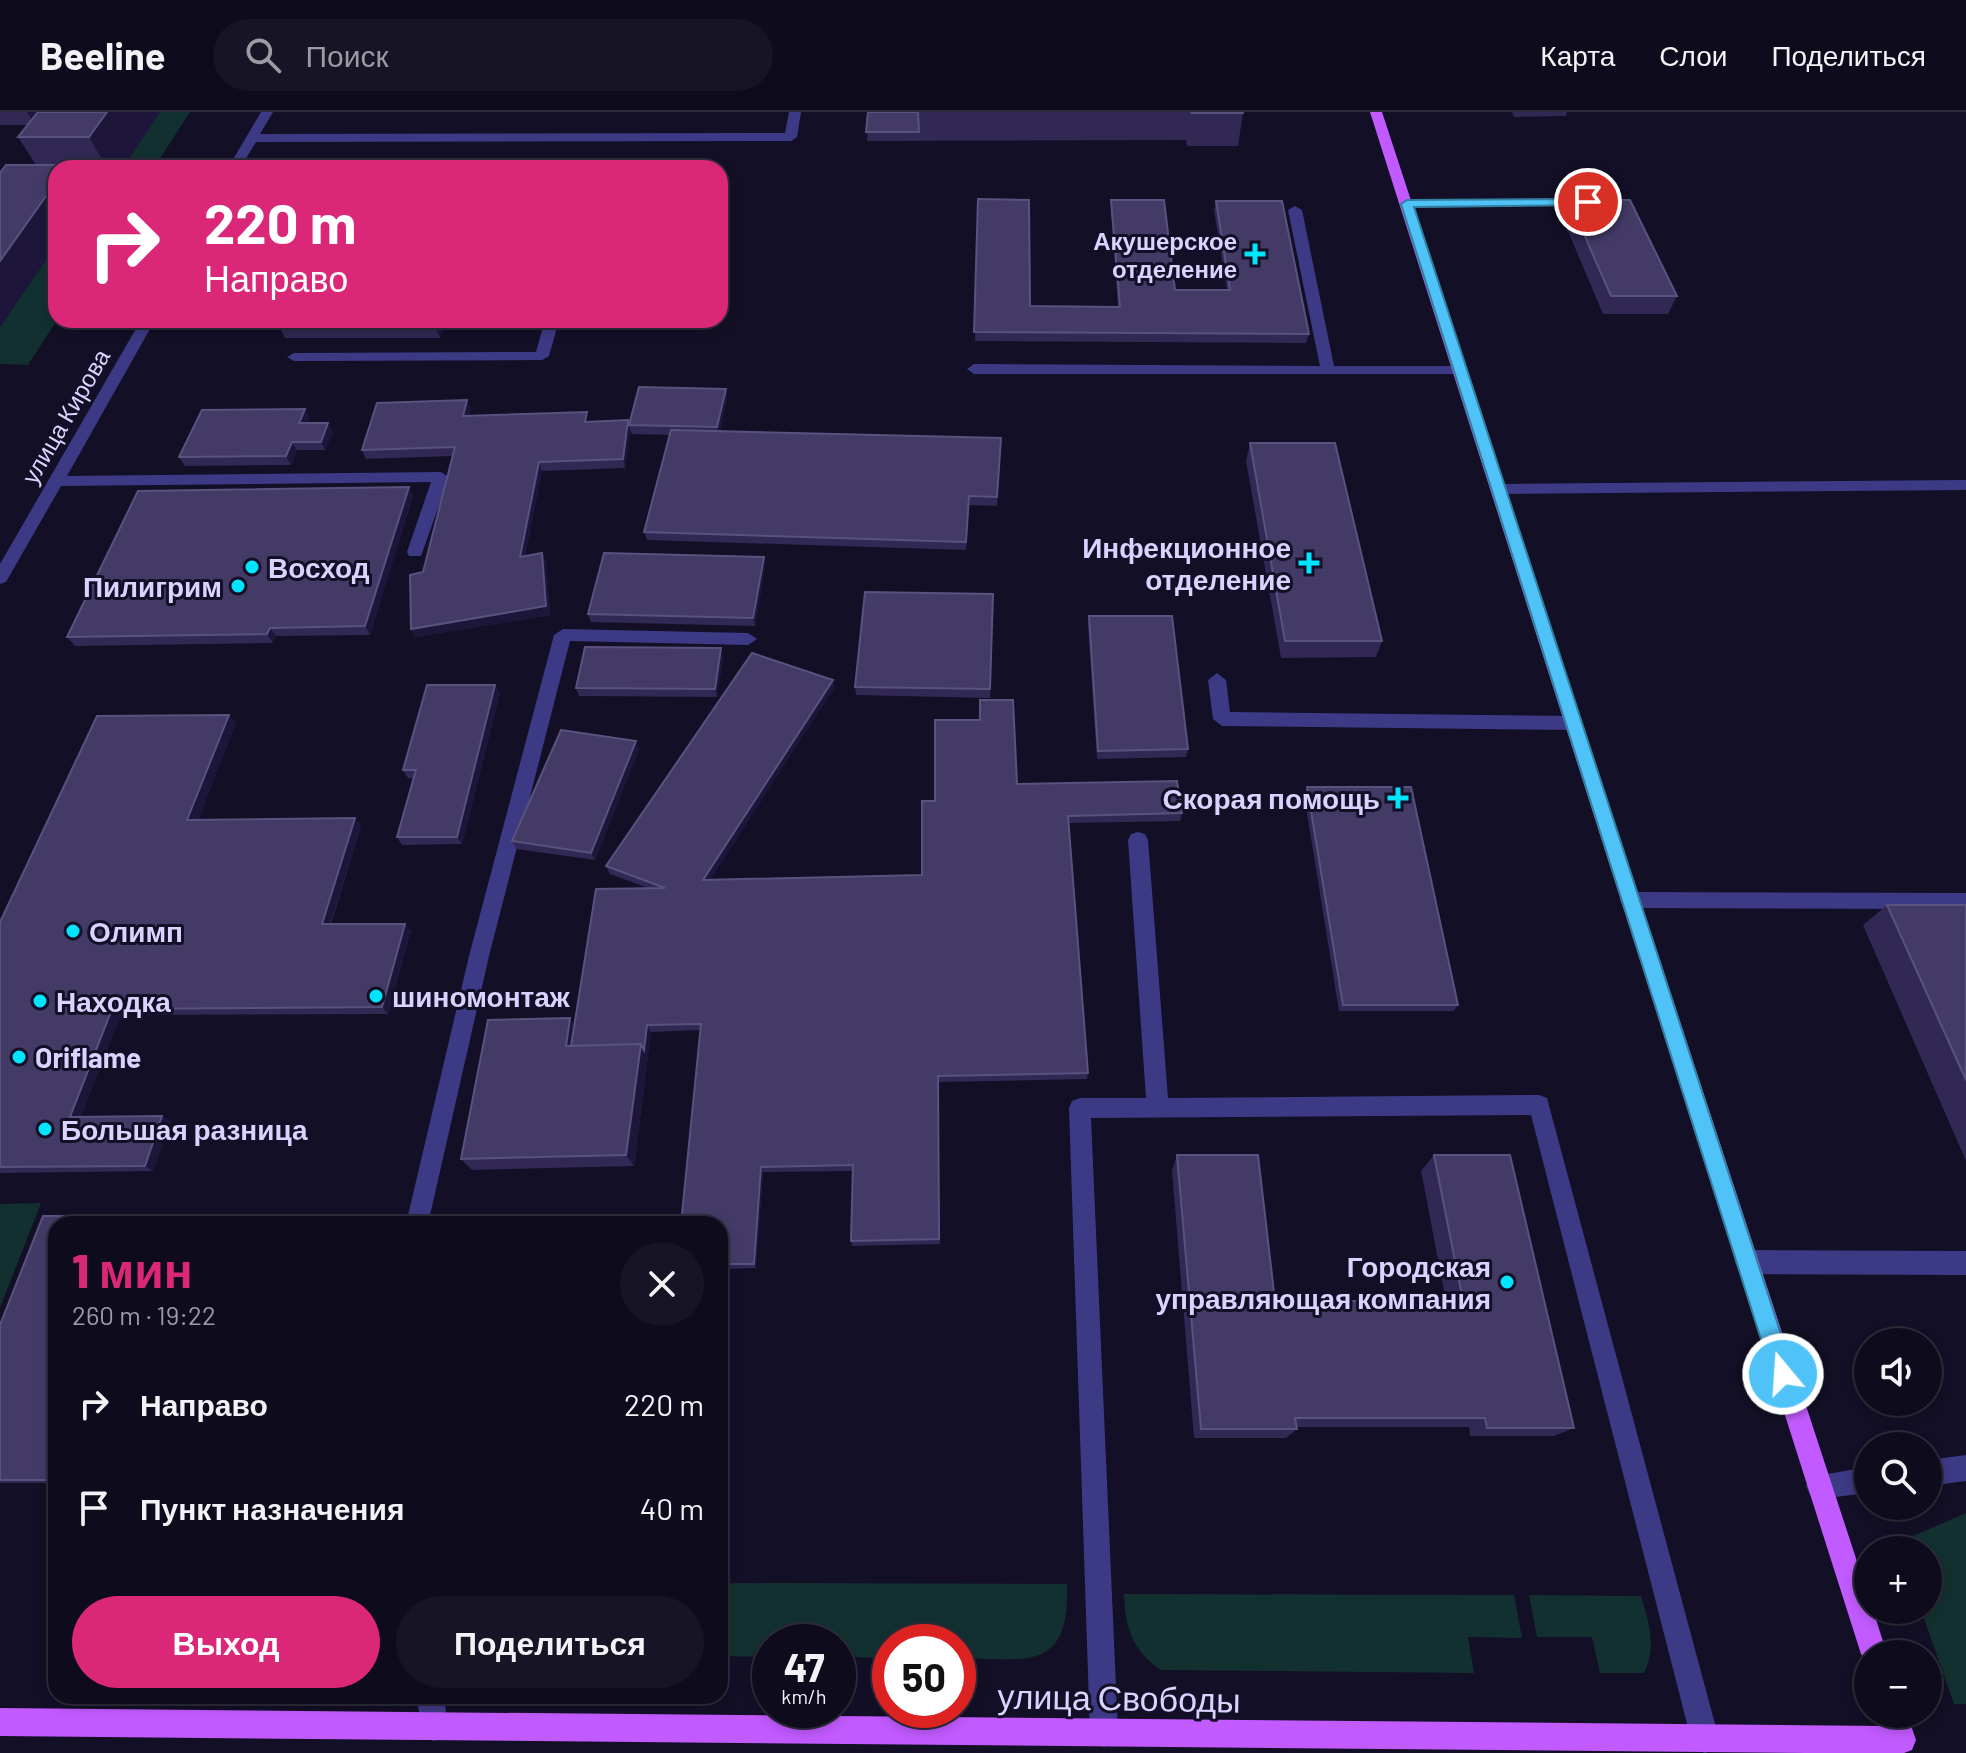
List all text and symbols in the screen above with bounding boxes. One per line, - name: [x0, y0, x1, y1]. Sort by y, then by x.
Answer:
- search box: [213, 19, 773, 91]
- text: Beeline: [40, 32, 165, 78]
- icon: search: [241, 33, 285, 77]
- text: Поиск: [305, 37, 389, 73]
- text: Карта: [1540, 38, 1615, 72]
- text: Слои: [1659, 38, 1727, 72]
- text: Поделиться: [1771, 38, 1926, 72]
- pin: [1554, 168, 1622, 236]
- icon: arrive: [1566, 180, 1610, 224]
- text: 220 m: [204, 188, 357, 255]
- icon: right: [72, 192, 176, 296]
- place label: Акушерское отделение: [1093, 226, 1237, 283]
- marker: Акушерское отделение: [1244, 243, 1266, 265]
- text: Направо: [204, 256, 348, 299]
- street label: улица Кирова: [15, 343, 116, 488]
- place label: Инфекционное отделение: [1082, 530, 1291, 596]
- place label: Восход: [268, 550, 370, 584]
- marker: Инфекционное отделение: [1298, 552, 1320, 574]
- marker: Восход: [243, 558, 261, 576]
- place label: Пилигрим: [83, 569, 222, 603]
- marker: Пилигрим: [229, 577, 247, 595]
- place label: Скорая помощь: [1162, 781, 1380, 815]
- marker: Скорая помощь: [1387, 787, 1409, 809]
- place label: Олимп: [89, 914, 183, 948]
- marker: Олимп: [64, 922, 82, 940]
- place label: шиномонтаж: [392, 979, 571, 1013]
- place label: Находка: [56, 984, 171, 1018]
- marker: шиномонтаж: [367, 987, 385, 1005]
- marker: Находка: [31, 992, 49, 1010]
- place label: Oriflame: [35, 1040, 141, 1074]
- marker: Oriflame: [10, 1048, 28, 1066]
- place label: Большая разница: [61, 1112, 308, 1146]
- marker: Большая разница: [36, 1120, 54, 1138]
- text: 1 мин: [72, 1240, 193, 1298]
- button: close: [620, 1242, 704, 1326]
- place label: Городская управляющая компания: [1155, 1249, 1491, 1315]
- marker: Городская управляющая компания: [1498, 1273, 1516, 1291]
- text: 260 m · 19:22: [72, 1299, 216, 1330]
- map controls: [1854, 1328, 1942, 1728]
- button: sound: [1854, 1328, 1942, 1416]
- position arrow: [1741, 1332, 1825, 1416]
- icon: right: [72, 1382, 116, 1426]
- text: Направо: [140, 1386, 268, 1422]
- text: 220 m: [624, 1386, 704, 1422]
- button: search: [1854, 1432, 1942, 1520]
- icon: arrive: [72, 1486, 116, 1530]
- text: Пункт назначения: [140, 1490, 404, 1526]
- text: 40 m: [640, 1490, 704, 1526]
- button: +: [1854, 1536, 1942, 1624]
- button: Выход: [72, 1596, 380, 1688]
- button: Поделиться: [396, 1596, 704, 1688]
- speed limit sign: 50: [872, 1624, 976, 1728]
- button: −: [1854, 1640, 1942, 1728]
- text: 47: [783, 1642, 825, 1690]
- street label: улица Свободы: [997, 1674, 1241, 1720]
- text: km/h: [781, 1684, 827, 1708]

